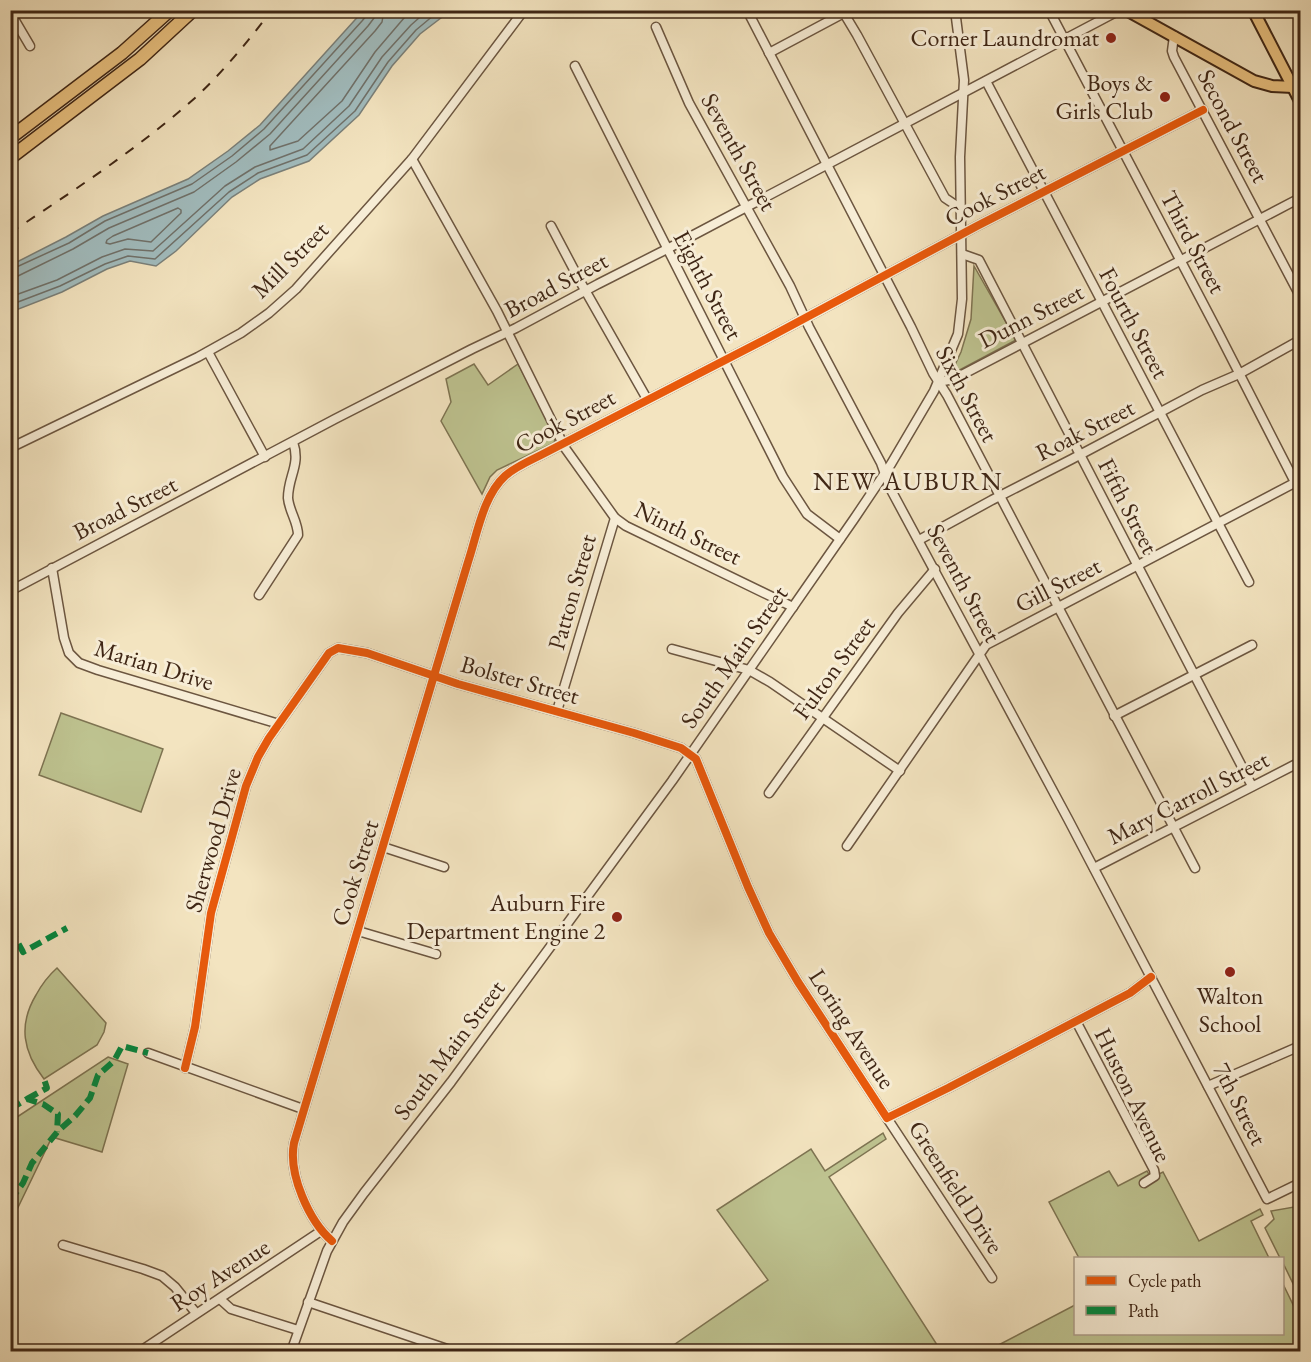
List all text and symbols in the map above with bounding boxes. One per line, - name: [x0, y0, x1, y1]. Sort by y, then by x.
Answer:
- place label: Corner Laundromat: [910, 22, 1099, 53]
- marker: Corner Laundromat: [1104, 31, 1118, 45]
- street label: Second Street: [1191, 64, 1276, 188]
- place label: Boys & Girls Club: [1055, 67, 1153, 126]
- street label: Seventh Street: [694, 87, 785, 216]
- marker: Boys & Girls Club: [1158, 90, 1172, 104]
- street label: Cook Street: [939, 156, 1051, 233]
- street label: Third Street: [1153, 185, 1234, 299]
- street label: Mill Street: [245, 214, 335, 305]
- street label: Eighth Street: [667, 225, 750, 345]
- street label: Broad Street: [499, 244, 613, 325]
- street label: Fourth Street: [1092, 262, 1177, 384]
- street label: Dunn Street: [973, 276, 1089, 355]
- street label: Sixth Street: [929, 340, 1006, 448]
- street label: Cook Street: [509, 381, 621, 460]
- street label: Roak Street: [1030, 391, 1140, 468]
- street label: Fifth Street: [1091, 453, 1166, 559]
- district label: NEW AUBURN: [813, 464, 1003, 498]
- street label: Broad Street: [67, 468, 182, 547]
- street label: Ninth Street: [630, 493, 747, 572]
- street label: Seventh Street: [920, 518, 1009, 648]
- street label: Patton Street: [540, 530, 603, 653]
- street label: Gill Street: [1010, 550, 1106, 619]
- street label: South Main Street: [673, 579, 794, 734]
- street label: Fulton Street: [786, 610, 882, 725]
- street label: Marian Drive: [91, 632, 217, 697]
- street label: Bolster Street: [457, 648, 583, 711]
- street label: Mary Carroll Street: [1102, 743, 1274, 852]
- street label: Sherwood Drive: [177, 764, 248, 916]
- street label: Cook Street: [324, 816, 385, 930]
- place label: Auburn Fire Department Engine 2: [407, 887, 605, 946]
- marker: Auburn Fire Department Engine 2: [610, 910, 624, 924]
- street label: Loring Avenue: [802, 963, 903, 1094]
- marker: Walton School: [1223, 965, 1237, 979]
- street label: South Main Street: [386, 973, 512, 1126]
- place label: Walton School: [1196, 980, 1264, 1039]
- street label: Huston Avenue: [1088, 1023, 1179, 1167]
- street label: 7th Street: [1206, 1057, 1275, 1151]
- street label: Greenfield Drive: [902, 1114, 1011, 1259]
- street label: Roy Avenue: [164, 1231, 275, 1318]
- legend: [1074, 1257, 1284, 1335]
- text: Cycle path: [1128, 1269, 1202, 1292]
- text: Path: [1128, 1299, 1159, 1322]

